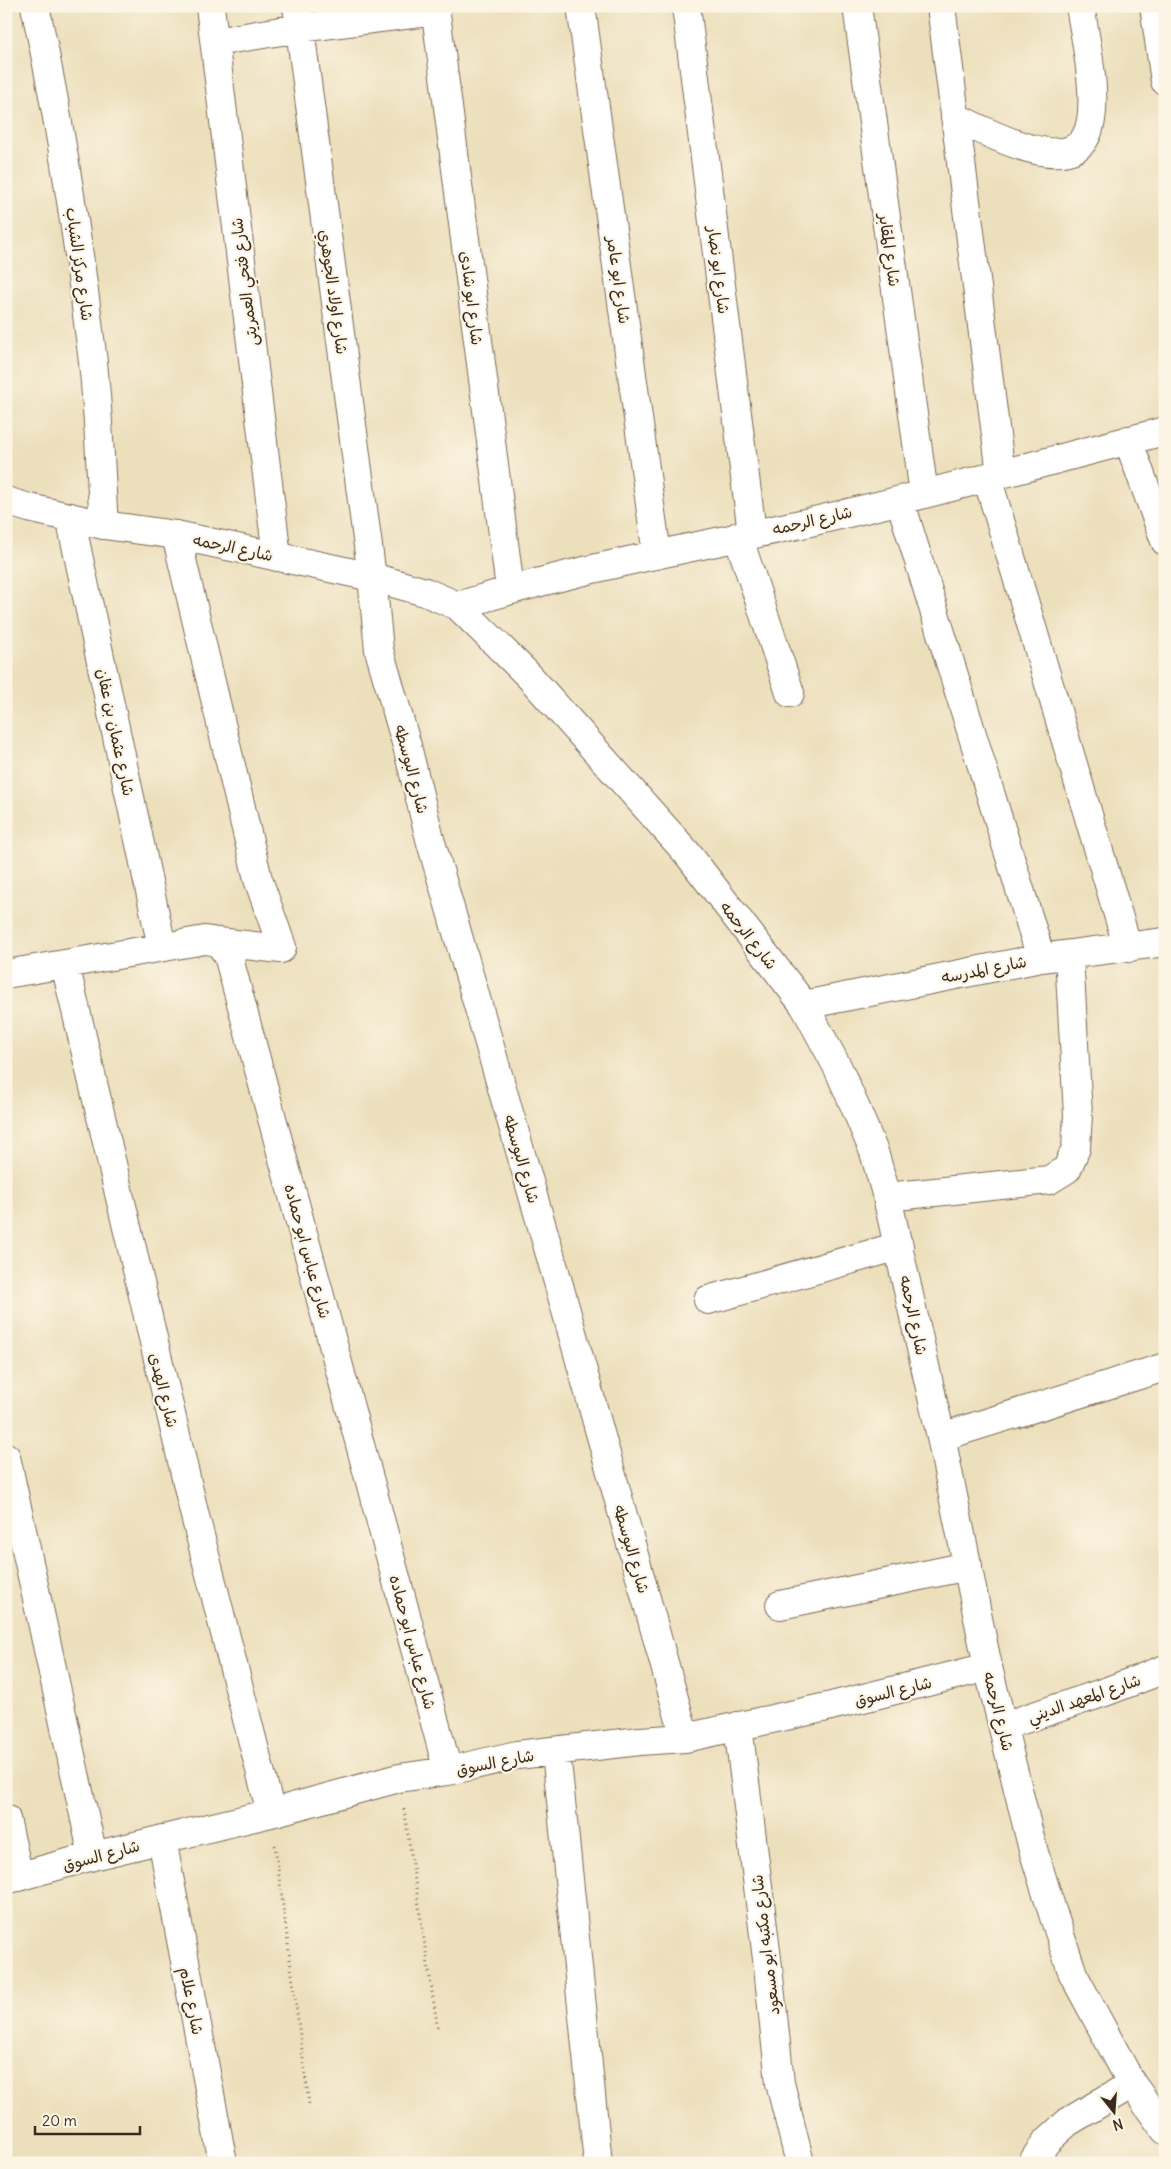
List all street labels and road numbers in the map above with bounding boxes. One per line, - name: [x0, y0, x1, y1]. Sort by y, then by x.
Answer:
- street label: شارع مركز الشباب: [60, 206, 98, 322]
- street label: شارع المقابر: [873, 210, 905, 288]
- street label: شارع فتحي العمريتى: [226, 216, 267, 347]
- street label: شارع ابو نصار: [701, 223, 734, 315]
- street label: شارع اولاد الجوهري: [313, 228, 353, 356]
- street label: شارع ابو عامر: [601, 233, 635, 325]
- street label: شارع ابو شادى: [454, 250, 488, 346]
- street label: شارع الرحمه: [770, 501, 854, 541]
- street label: شارع الرحمه: [191, 529, 275, 567]
- street label: شارع عثمان بن عفان: [91, 666, 139, 798]
- street label: شارع البوسطه: [389, 722, 433, 816]
- street label: شارع الرحمه: [714, 897, 782, 975]
- street label: شارع المدرسه: [940, 951, 1029, 989]
- street label: شارع البوسطه: [498, 1112, 544, 1206]
- street label: شارع عباس ابو حماده: [279, 1182, 336, 1321]
- street label: شارع الرحمه: [894, 1273, 932, 1357]
- street label: شارع الهدى: [143, 1351, 183, 1430]
- street label: شارع البوسطه: [608, 1502, 654, 1596]
- street label: شارع عباس ابو حماده: [384, 1573, 441, 1712]
- street label: شارع الرحمه: [977, 1669, 1019, 1753]
- street label: شارع المعهد الديني: [1025, 1669, 1145, 1731]
- street label: شارع السوق: [852, 1672, 934, 1712]
- street label: شارع السوق: [454, 1745, 536, 1781]
- street label: شارع السوق: [60, 1835, 142, 1877]
- street label: شارع مكتبه ابو مسعود: [746, 1873, 786, 2016]
- street label: شارع علام: [173, 1965, 208, 2037]

